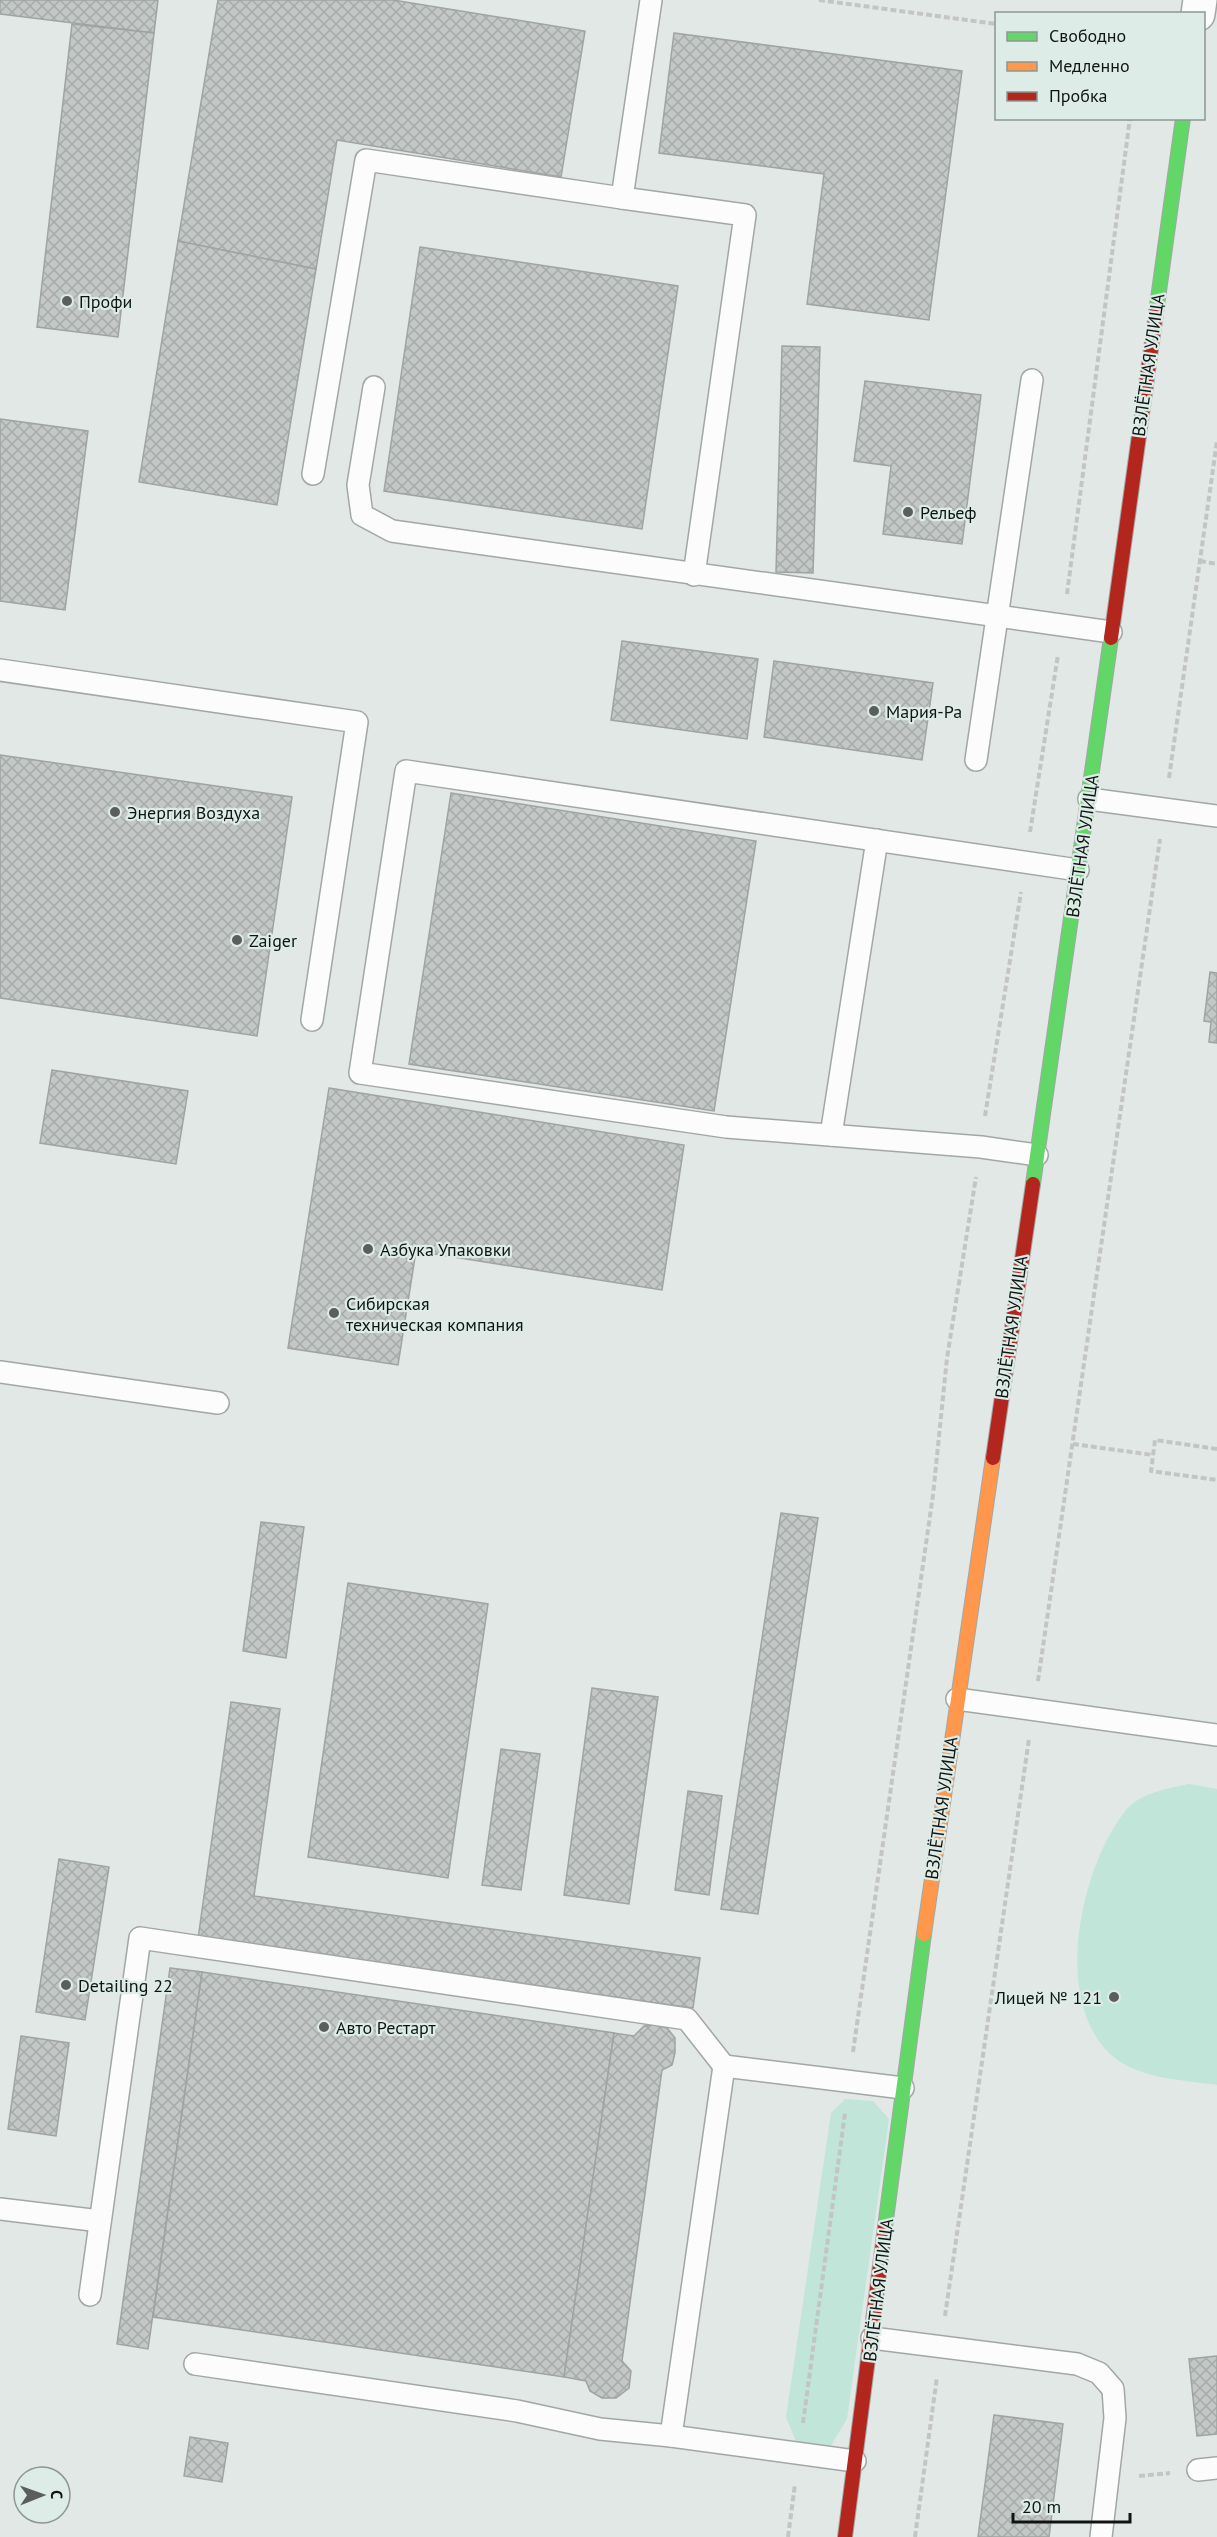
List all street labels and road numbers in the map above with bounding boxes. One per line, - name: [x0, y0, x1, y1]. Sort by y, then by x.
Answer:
- street label: ВЗЛЁТНАЯ УЛИЦА: [1127, 292, 1169, 438]
- street label: ВЗЛЁТНАЯ УЛИЦА: [1061, 773, 1103, 919]
- street label: ВЗЛЁТНАЯ УЛИЦА: [990, 1254, 1032, 1400]
- street label: ВЗЛЁТНАЯ УЛИЦА: [920, 1735, 962, 1881]
- street label: ВЗЛЁТНАЯ УЛИЦА: [858, 2217, 898, 2363]

